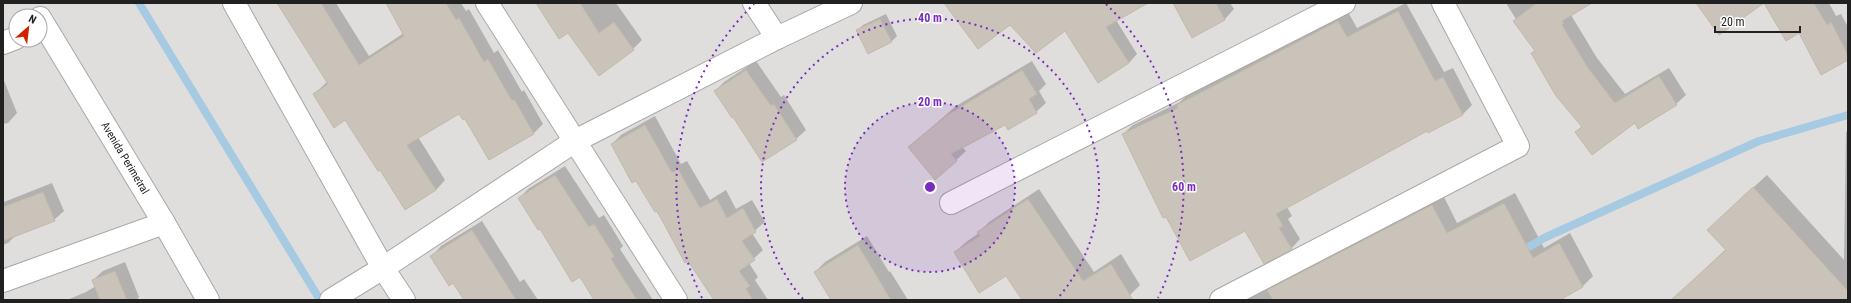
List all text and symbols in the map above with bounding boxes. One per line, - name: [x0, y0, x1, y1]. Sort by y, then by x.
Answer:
- north arrow: [8, 8, 48, 48]
- scale bar: [1715, 8, 1800, 34]
- text: 40 m: [918, 11, 942, 25]
- text: N: [26, 12, 39, 27]
- text: 20 m: [1721, 15, 1745, 29]
- text: 20 m: [918, 95, 942, 109]
- street label: Avenida Perimetral: [98, 120, 152, 196]
- centre of rings: [923, 180, 937, 194]
- text: 60 m: [1172, 180, 1196, 194]

